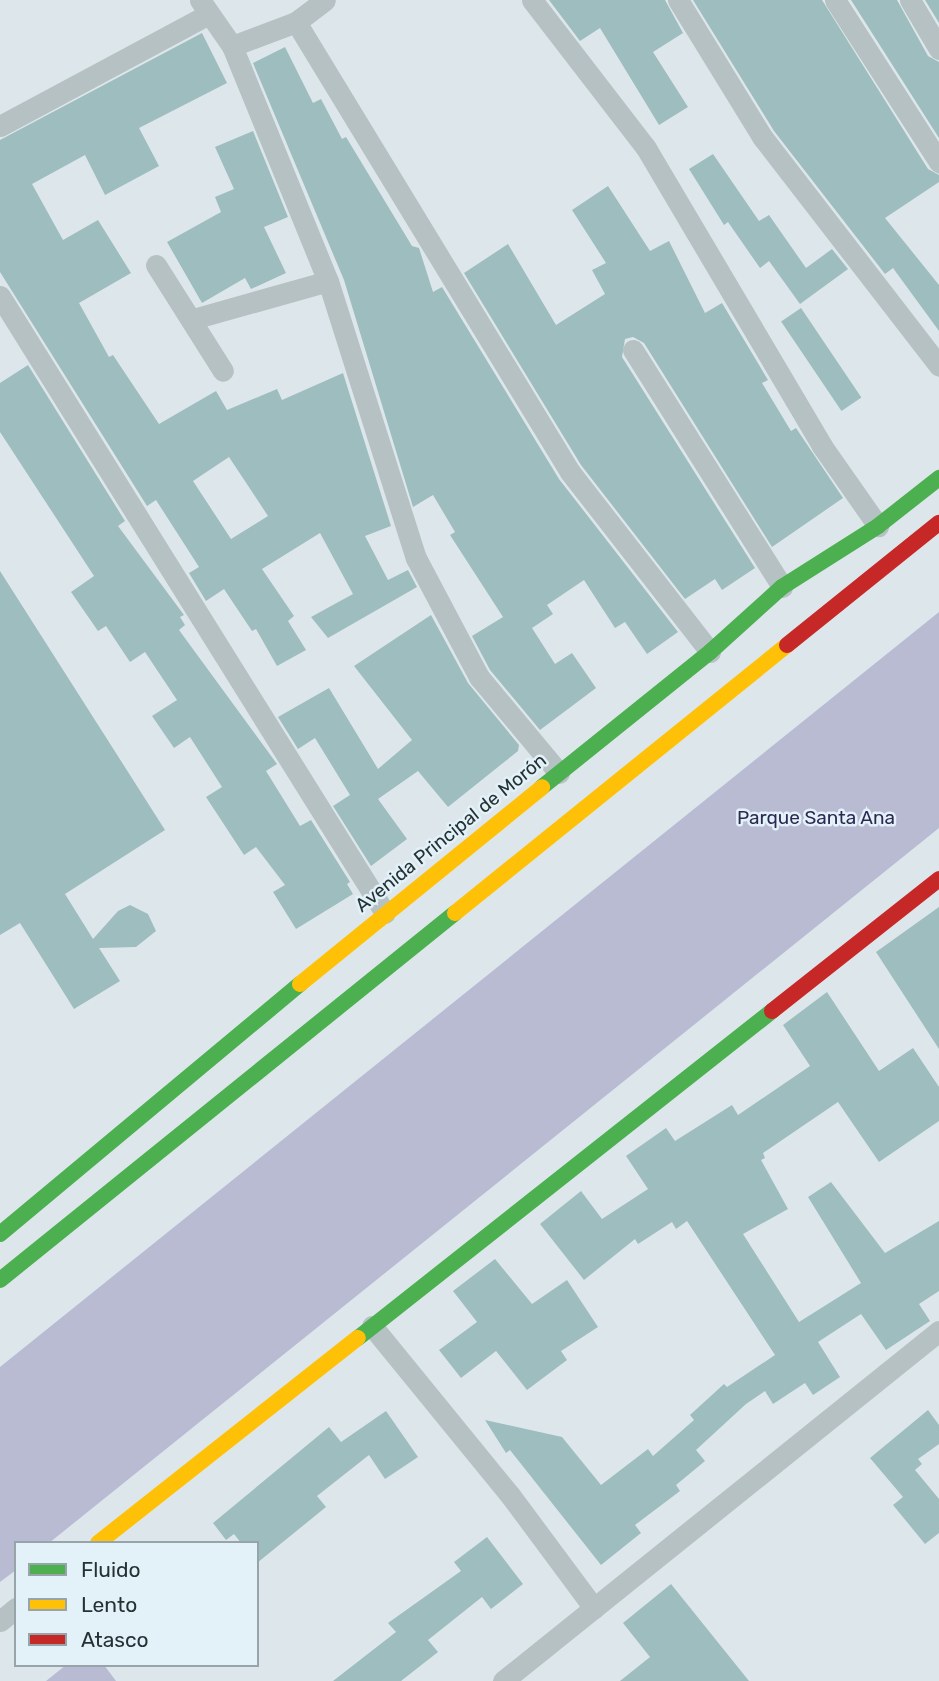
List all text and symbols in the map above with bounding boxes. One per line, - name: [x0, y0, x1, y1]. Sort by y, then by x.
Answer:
- street label: Avenida Principal de Morón: [351, 749, 551, 917]
- park label: Parque Santa Ana: [737, 807, 895, 829]
- legend: [14, 1541, 259, 1667]
- text: Fluido: [81, 1557, 141, 1582]
- text: Lento: [81, 1592, 137, 1617]
- text: Atasco: [81, 1627, 149, 1652]

